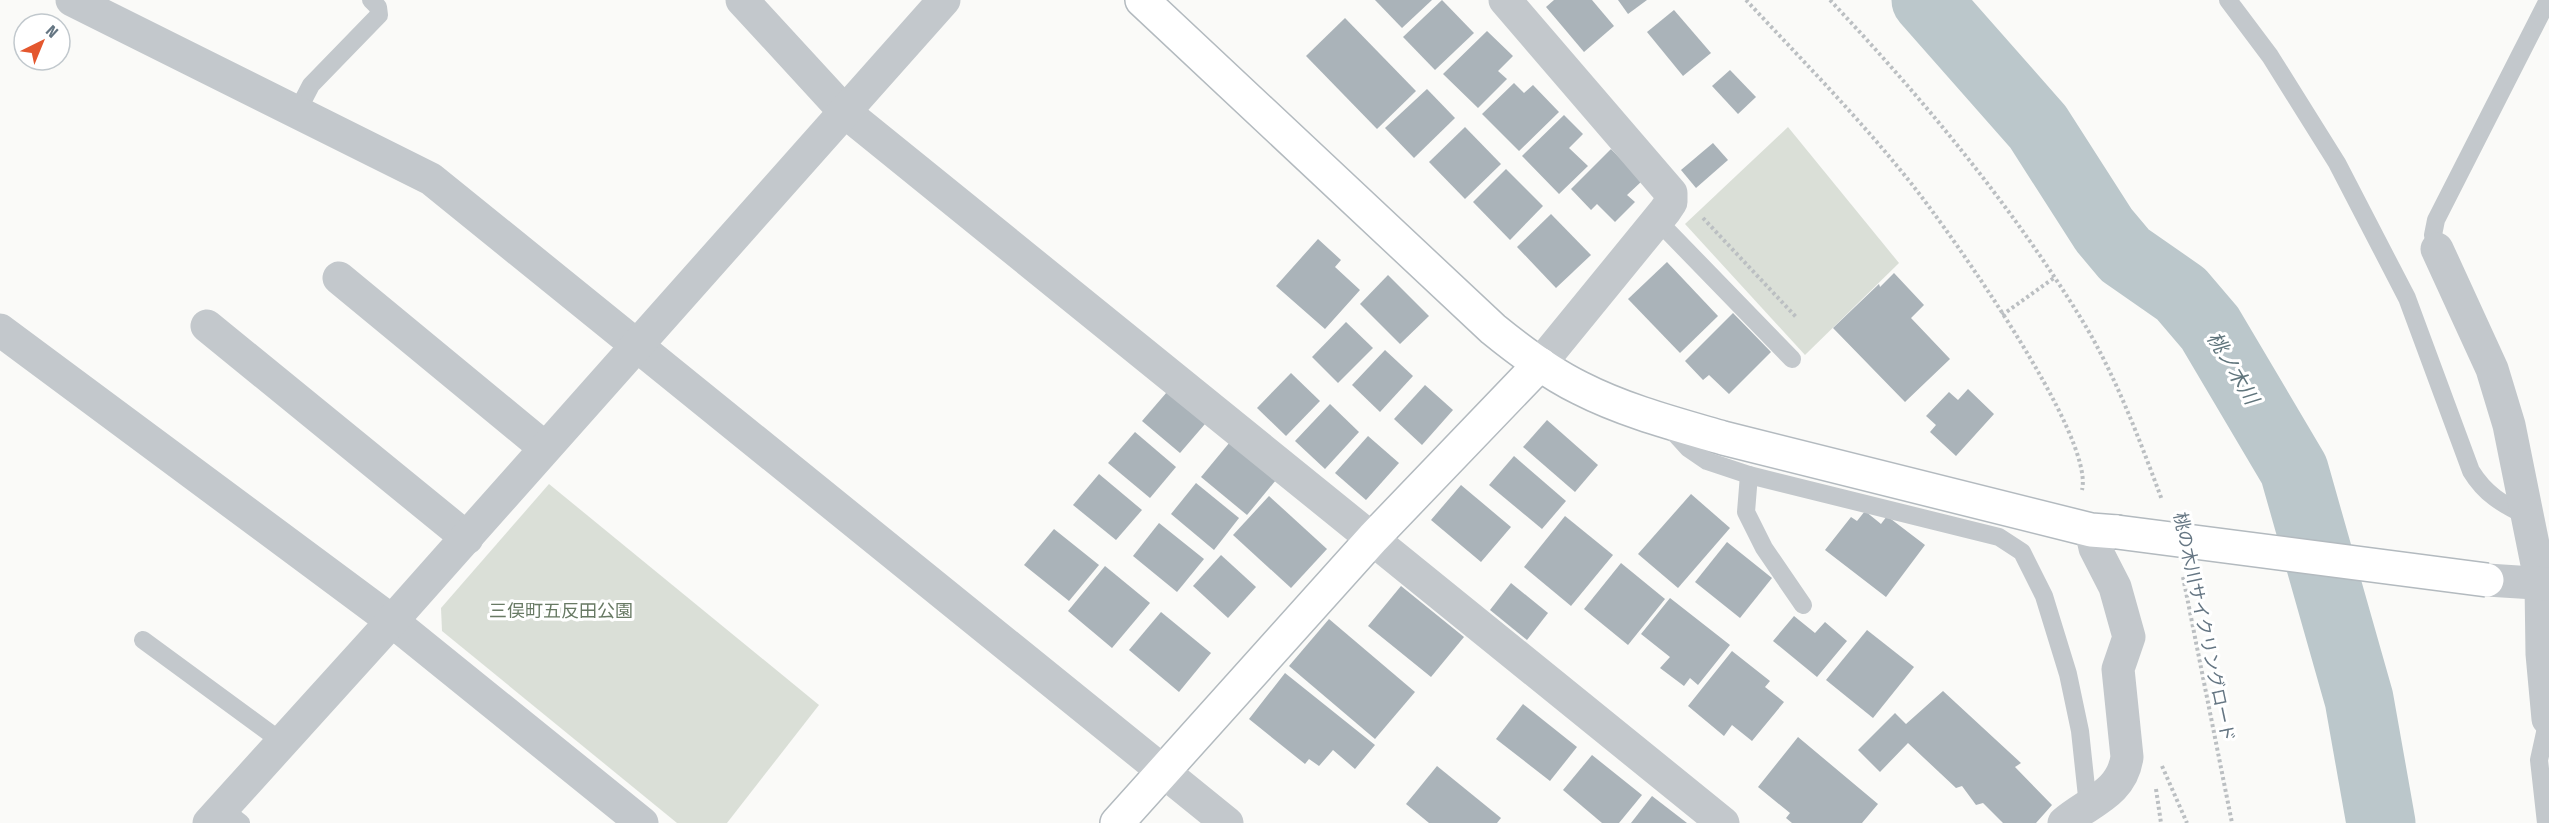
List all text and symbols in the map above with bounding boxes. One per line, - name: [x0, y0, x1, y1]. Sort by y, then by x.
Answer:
- north arrow: [12, 12, 72, 72]
- text: N: [42, 21, 62, 42]
- water label: 桃ノ木川: [2202, 328, 2265, 410]
- street label: 桃の木川サイクリングロード: [2169, 510, 2239, 744]
- park label: 三俣町五反田公園: [489, 600, 633, 622]

